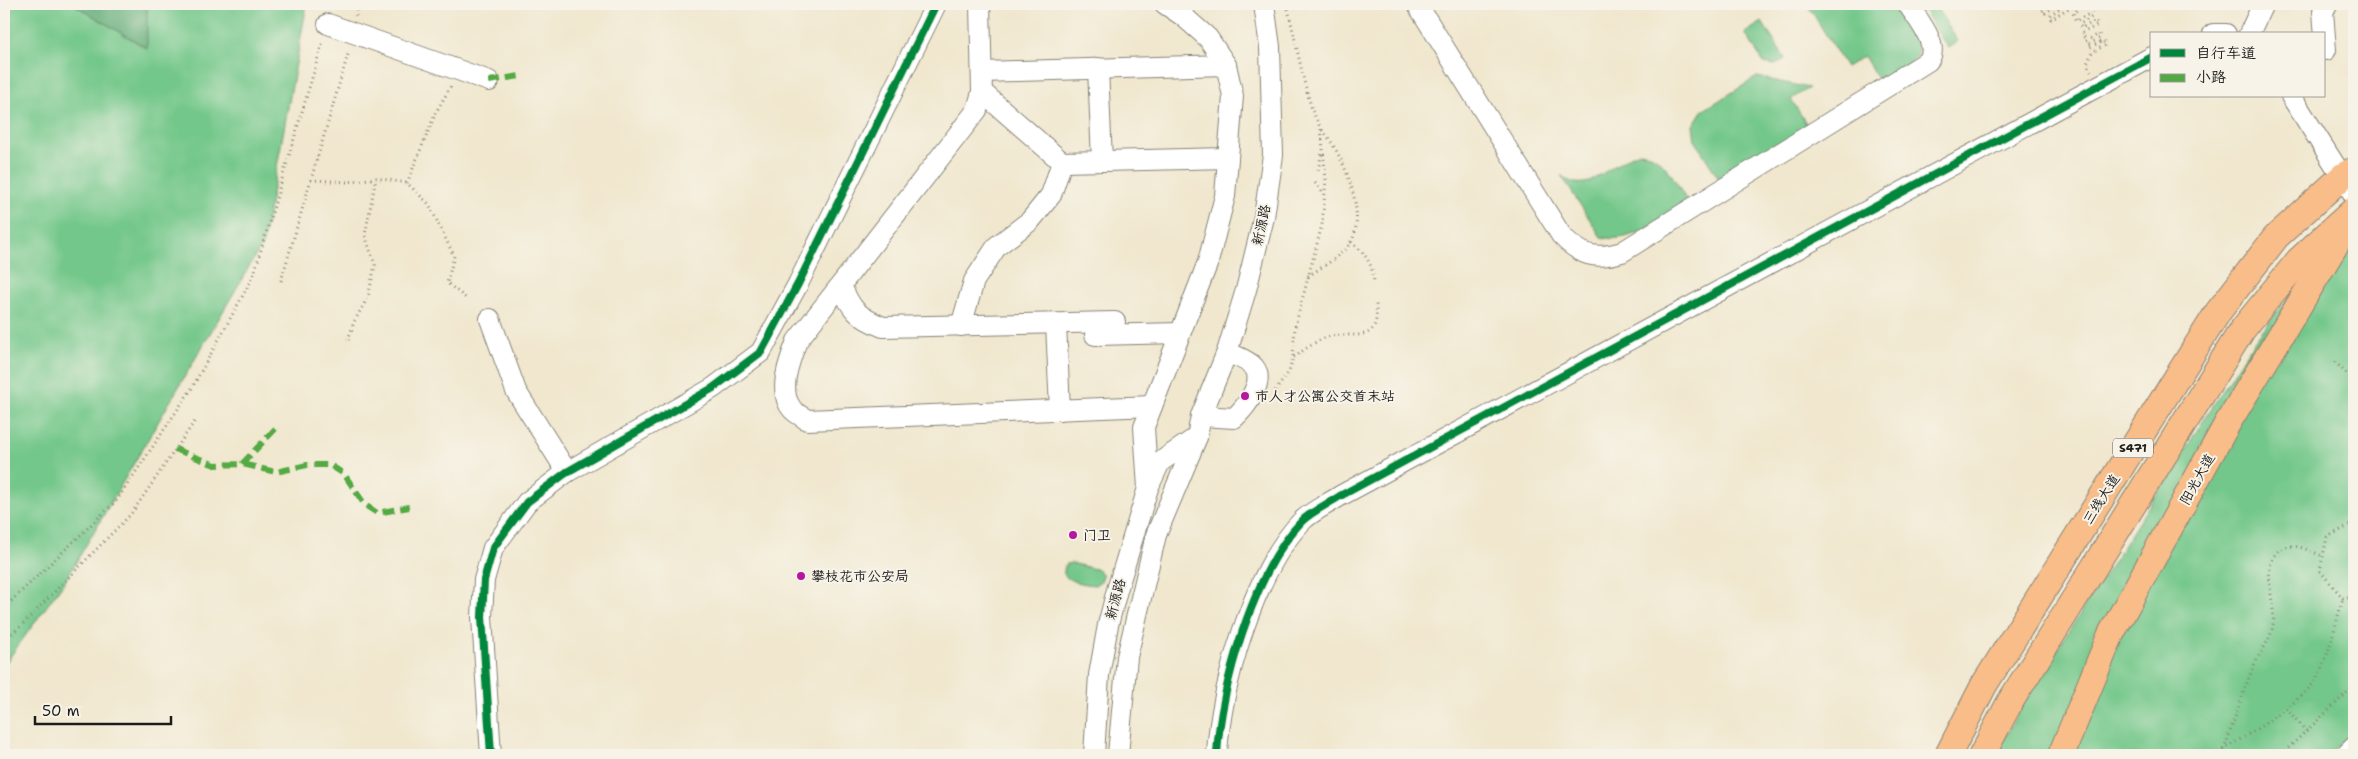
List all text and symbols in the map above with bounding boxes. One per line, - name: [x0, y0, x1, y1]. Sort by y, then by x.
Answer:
- legend: [2150, 32, 2326, 98]
- text: 自行车道: [2196, 43, 2256, 63]
- text: 小路: [2196, 67, 2226, 87]
- street label: 新源路: [1248, 203, 1274, 247]
- place label: 市人才公寓公交首末站: [1255, 387, 1395, 405]
- marker: 市人才公寓公交首末站: [1239, 390, 1251, 402]
- road number: S471: [2113, 438, 2153, 458]
- street label: 阳光大道: [2176, 450, 2218, 508]
- street label: 三线大道: [2079, 470, 2123, 528]
- place label: 门卫: [1083, 526, 1111, 544]
- marker: 门卫: [1067, 529, 1079, 541]
- place label: 攀枝花市公安局: [811, 567, 909, 585]
- marker: 攀枝花市公安局: [795, 570, 807, 582]
- street label: 新源路: [1101, 576, 1129, 622]
- scale bar: [35, 694, 171, 726]
- text: 50 m: [42, 701, 80, 721]

